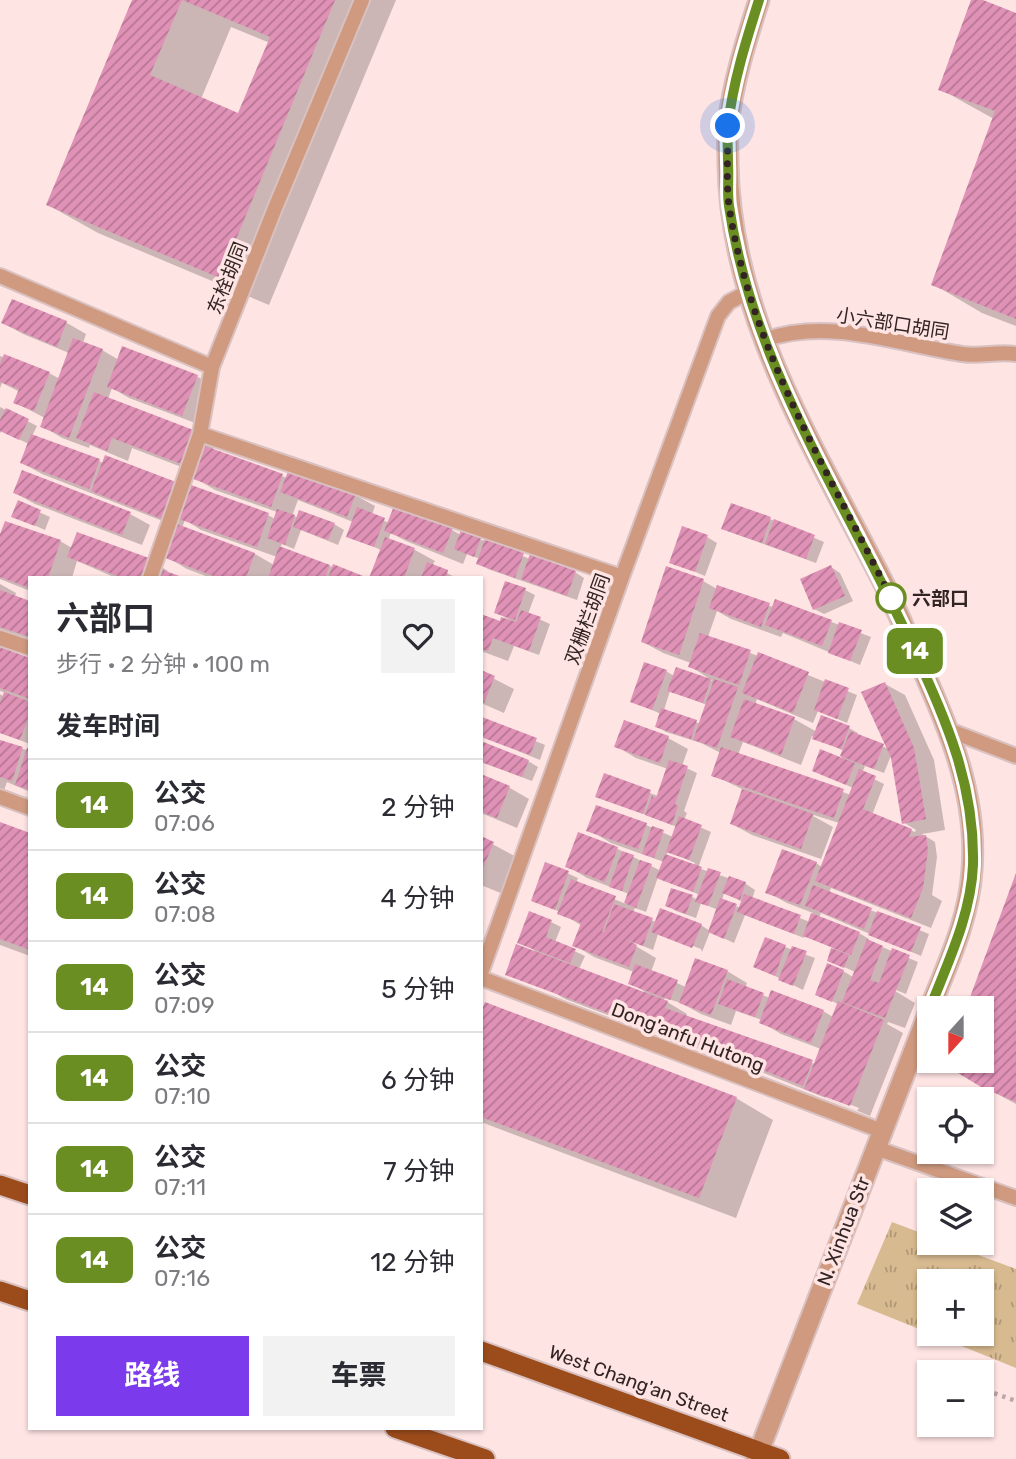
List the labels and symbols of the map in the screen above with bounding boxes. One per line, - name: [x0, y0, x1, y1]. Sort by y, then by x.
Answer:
- your location: [710, 108, 745, 143]
- street label: 东栓胡同: [203, 239, 252, 318]
- street label: 小六部口胡同: [835, 303, 951, 344]
- street label: 双栅栏胡同: [560, 571, 615, 668]
- marker: 六部口: [876, 583, 906, 613]
- place label: 六部口: [912, 587, 969, 610]
- line badge: 14: [884, 628, 946, 674]
- north arrow: [917, 996, 994, 1073]
- street label: Dong'anfu Hutong: [608, 998, 767, 1077]
- street label: N. Xinhua Str: [812, 1173, 875, 1289]
- street label: West Chang'an Street: [546, 1340, 732, 1427]

